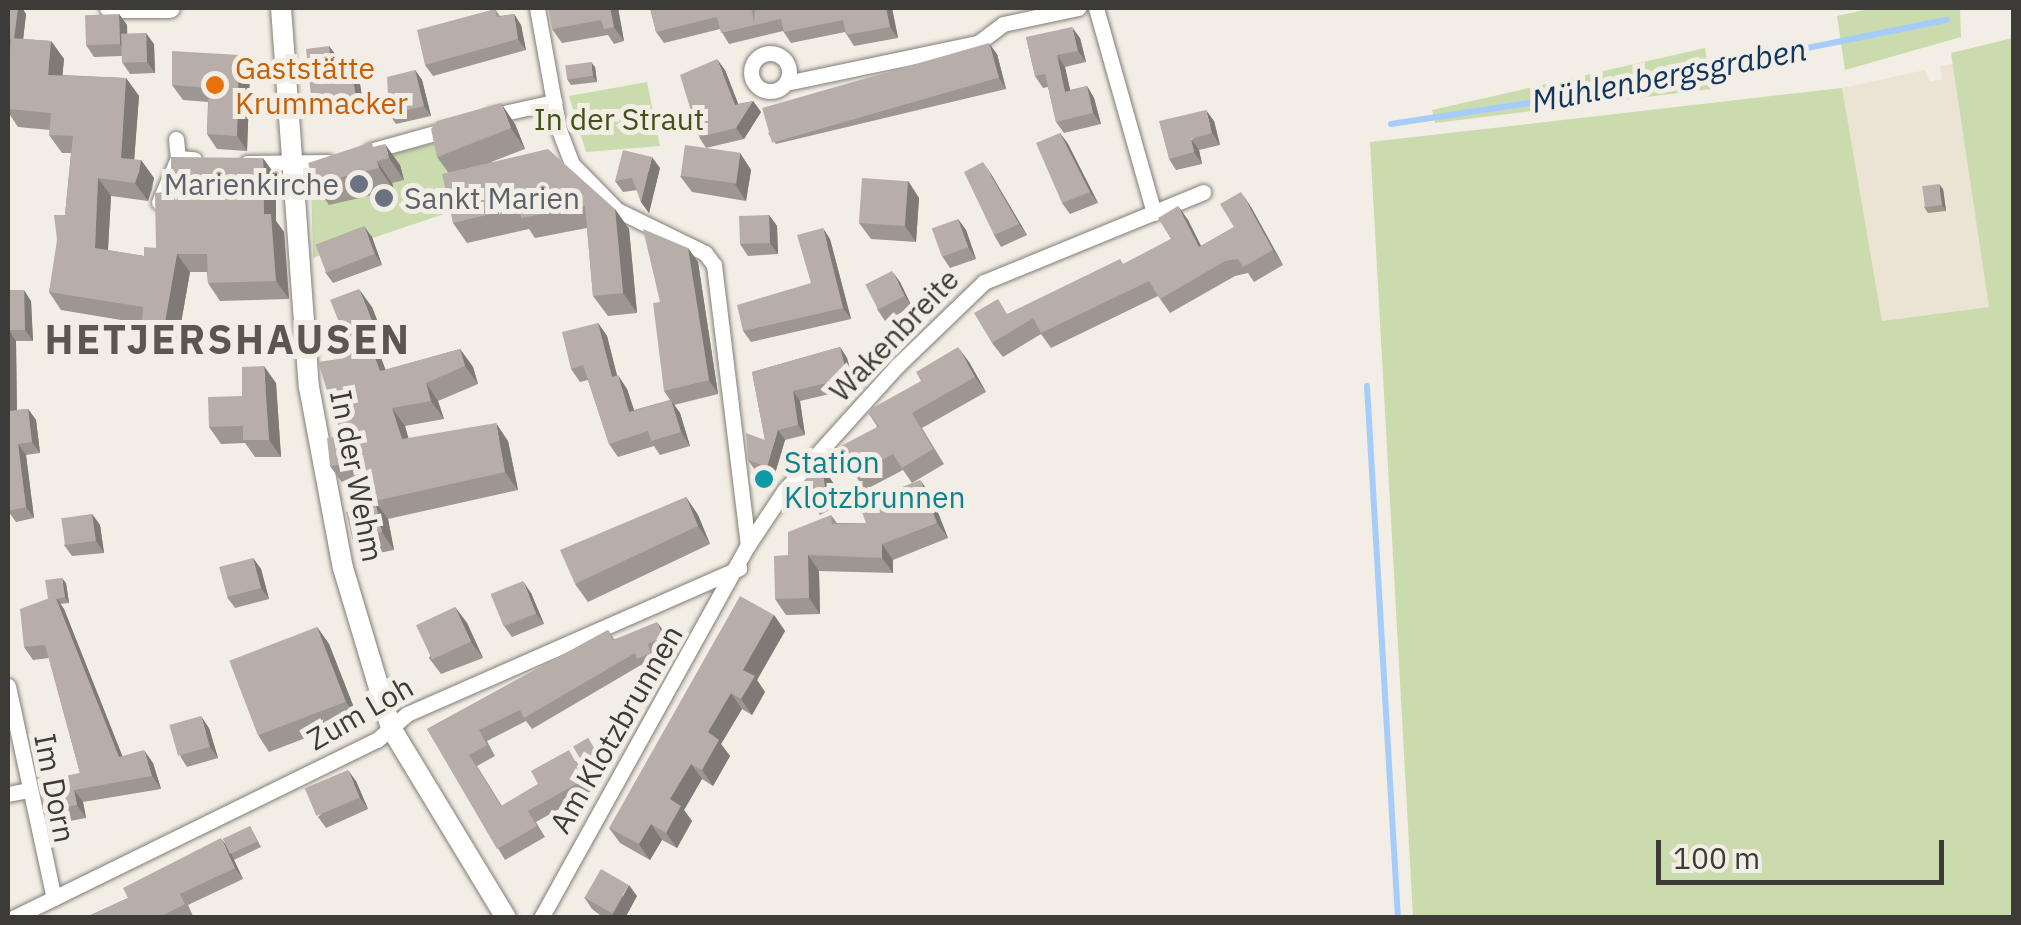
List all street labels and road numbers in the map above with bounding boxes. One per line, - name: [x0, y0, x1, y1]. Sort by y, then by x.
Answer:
- street label: Wakenbreite: [822, 261, 966, 409]
- street label: In der Wehm: [323, 387, 391, 565]
- street label: Am Klotzbrunnen: [542, 619, 690, 839]
- street label: Zum Loh: [301, 668, 419, 758]
- street label: Im Dorn: [27, 730, 83, 846]

